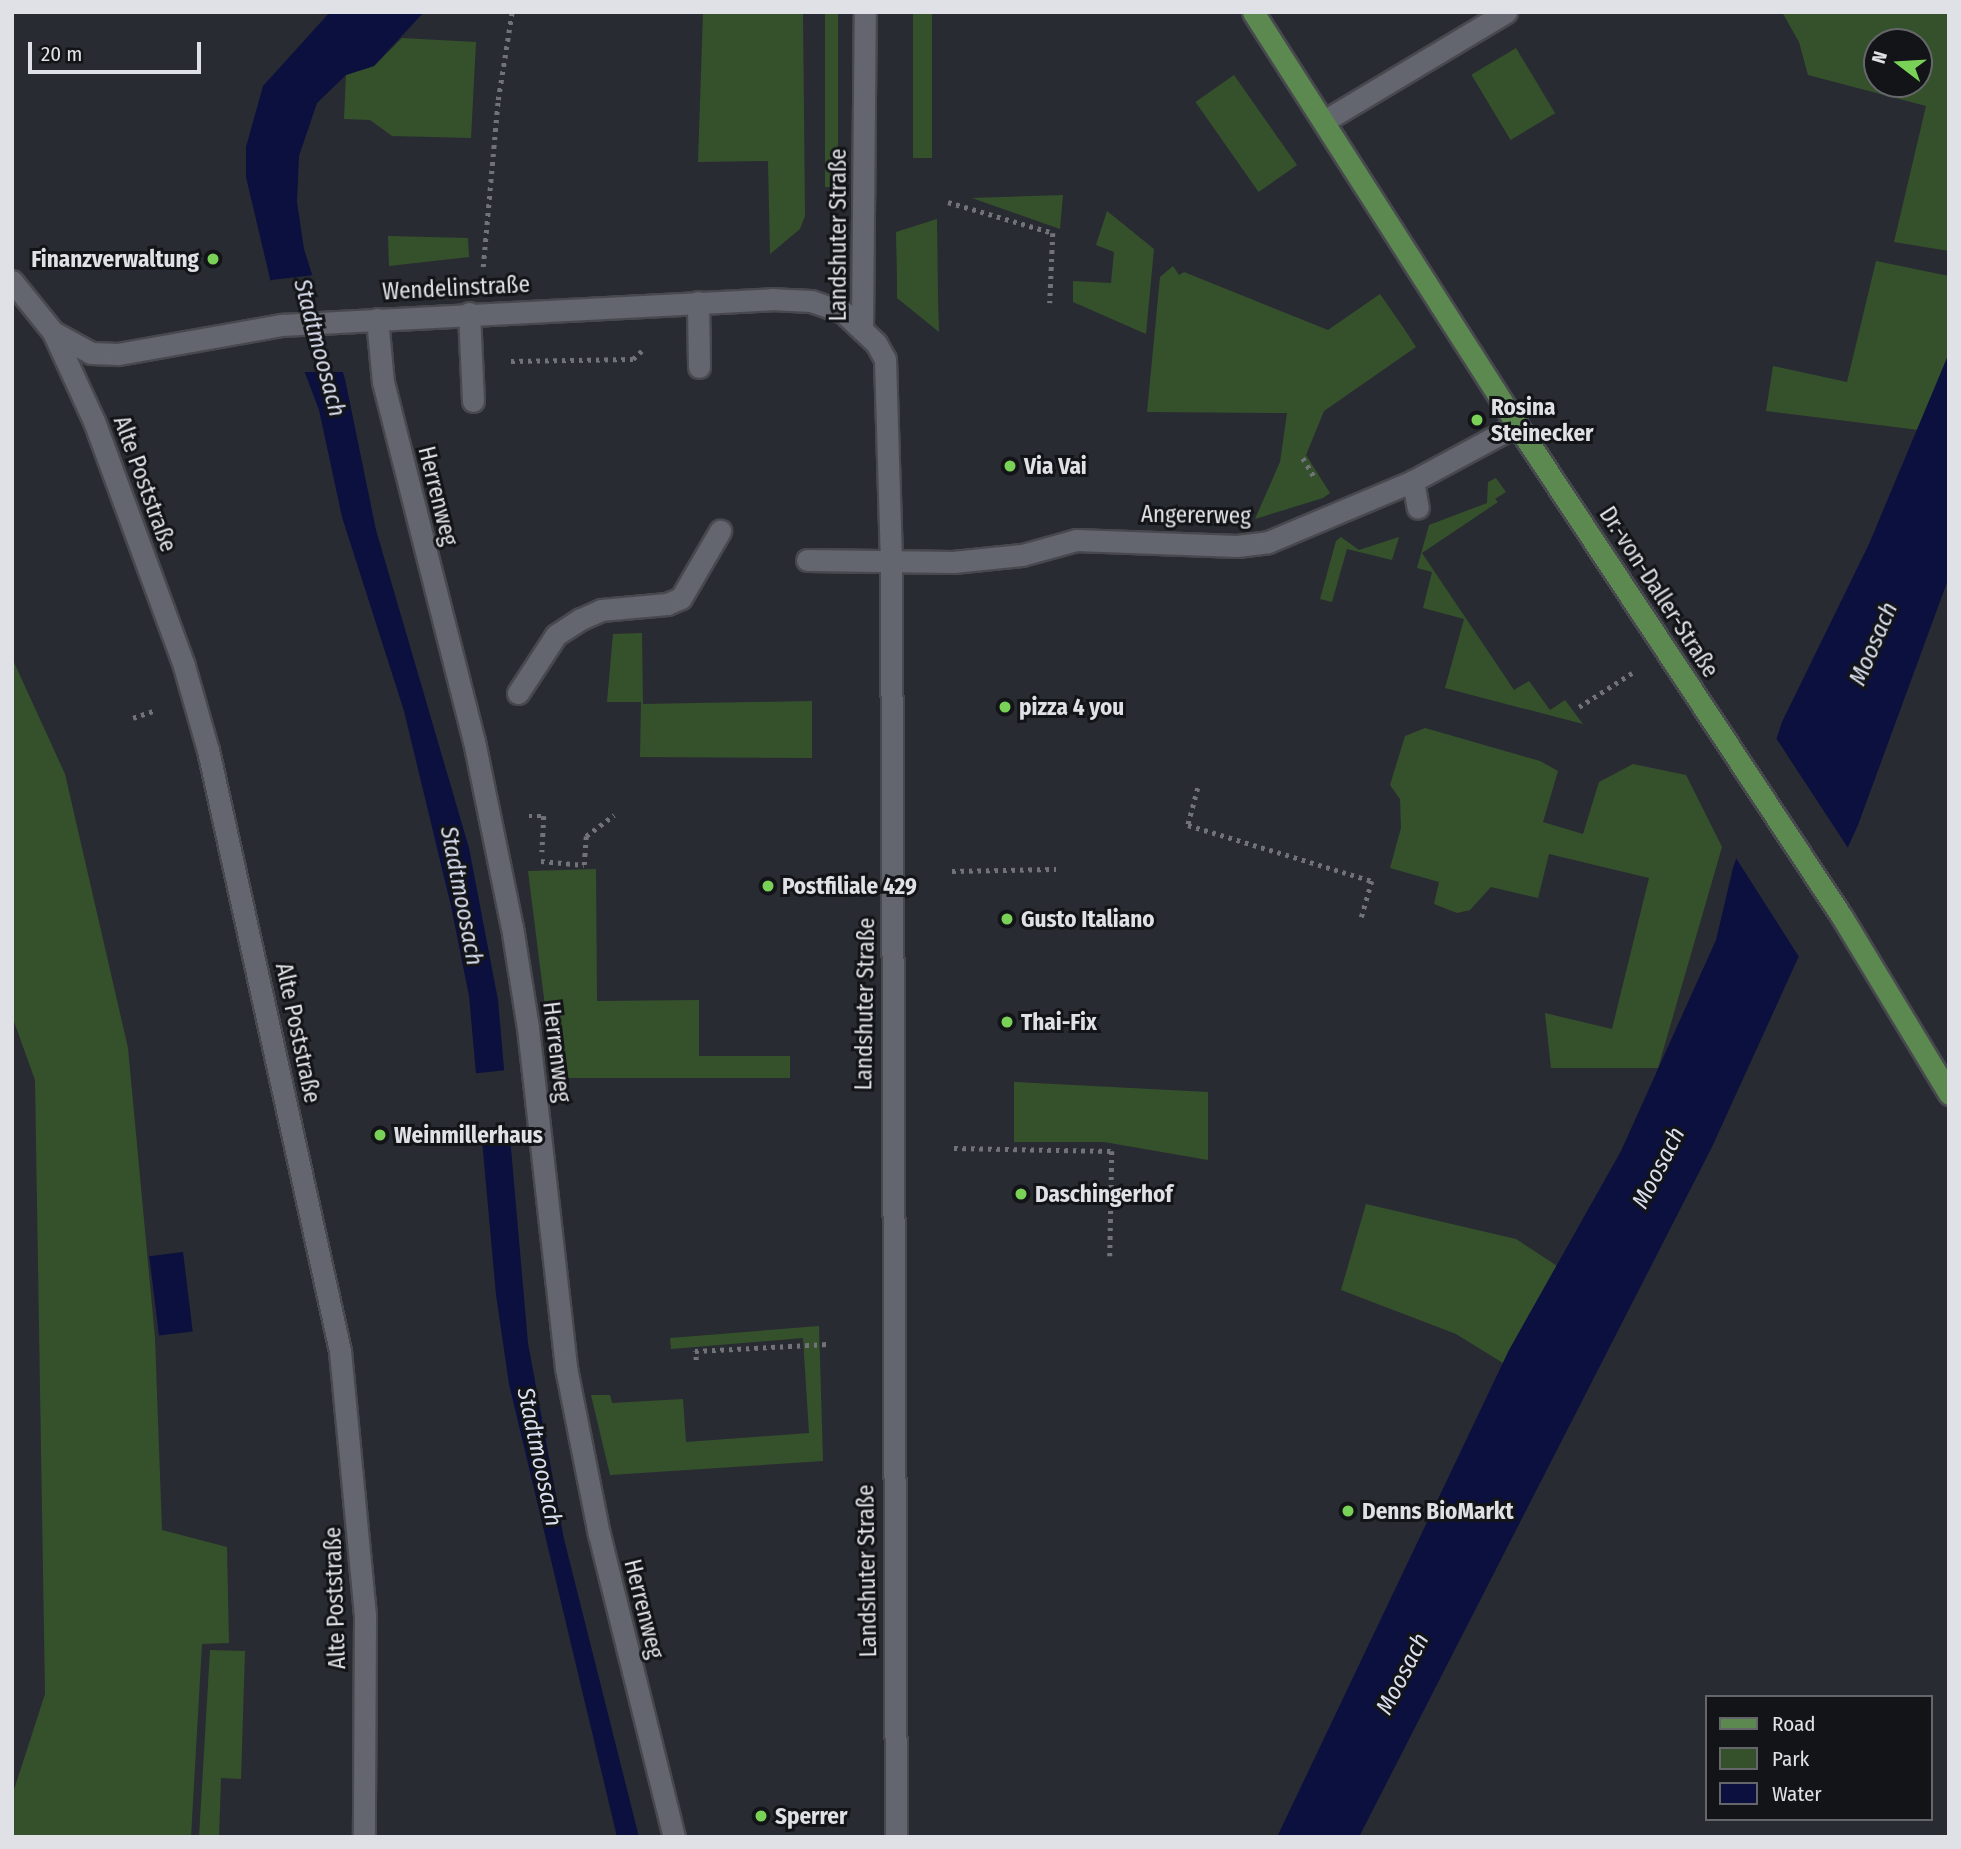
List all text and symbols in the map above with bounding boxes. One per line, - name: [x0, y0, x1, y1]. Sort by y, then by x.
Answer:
- scale bar: [32, 28, 205, 72]
- north arrow: [1863, 28, 1933, 98]
- text: 20 m: [41, 41, 82, 67]
- text: N: [1867, 48, 1892, 66]
- street label: Landshuter Straße: [824, 149, 852, 321]
- place label: Finanzverwaltung: [31, 245, 199, 273]
- marker: Finanzverwaltung: [205, 251, 221, 267]
- street label: Wendelinstraße: [382, 270, 530, 306]
- water label: Stadtmoosach: [287, 276, 351, 420]
- place label: Rosina Steinecker: [1491, 393, 1593, 447]
- street label: Alte Poststraße: [108, 412, 182, 556]
- marker: Rosina Steinecker: [1469, 412, 1485, 428]
- street label: Herrenweg: [412, 443, 464, 549]
- place label: Via Vai: [1024, 452, 1087, 480]
- marker: Via Vai: [1002, 458, 1018, 474]
- street label: Angererweg: [1141, 500, 1251, 530]
- street label: Dr.-von-Daller-Straße: [1594, 501, 1724, 683]
- water label: Moosach: [1844, 598, 1904, 690]
- place label: pizza 4 you: [1019, 693, 1124, 721]
- marker: pizza 4 you: [997, 699, 1013, 715]
- water label: Stadtmoosach: [433, 824, 489, 968]
- place label: Postfiliale 429: [782, 872, 917, 900]
- marker: Postfiliale 429: [760, 878, 776, 894]
- place label: Gusto Italiano: [1021, 905, 1155, 933]
- marker: Gusto Italiano: [999, 911, 1015, 927]
- street label: Landshuter Straße: [850, 917, 880, 1091]
- street label: Alte Poststraße: [270, 960, 326, 1106]
- street label: Herrenweg: [537, 1000, 577, 1104]
- place label: Thai-Fix: [1021, 1008, 1097, 1036]
- marker: Thai-Fix: [999, 1014, 1015, 1030]
- place label: Weinmillerhaus: [394, 1121, 543, 1149]
- water label: Moosach: [1626, 1122, 1692, 1214]
- marker: Weinmillerhaus: [372, 1127, 388, 1143]
- place label: Daschingerhof: [1035, 1180, 1173, 1208]
- marker: Daschingerhof: [1013, 1186, 1029, 1202]
- water label: Stadtmoosach: [510, 1385, 568, 1529]
- street label: Landshuter Straße: [852, 1484, 882, 1658]
- place label: Denns BioMarkt: [1362, 1497, 1514, 1525]
- marker: Denns BioMarkt: [1340, 1503, 1356, 1519]
- street label: Alte Poststraße: [319, 1526, 351, 1670]
- street label: Herrenweg: [618, 1556, 670, 1662]
- water label: Moosach: [1370, 1628, 1436, 1720]
- legend: [1706, 1695, 1933, 1821]
- text: Road: [1772, 1711, 1816, 1737]
- text: Park: [1772, 1746, 1809, 1772]
- text: Water: [1772, 1781, 1822, 1807]
- place label: Sperrer: [775, 1802, 847, 1830]
- marker: Sperrer: [753, 1808, 769, 1824]

